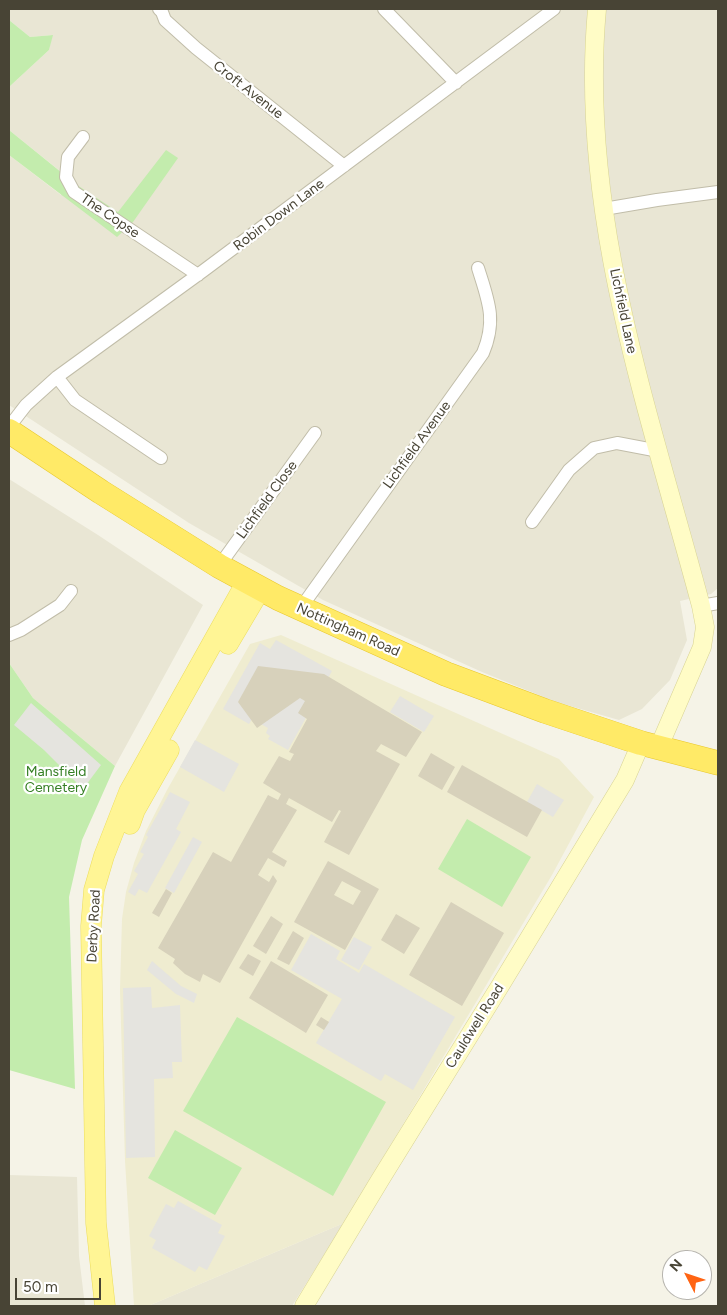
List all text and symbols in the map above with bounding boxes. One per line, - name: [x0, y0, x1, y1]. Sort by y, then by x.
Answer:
- street label: Croft Avenue: [210, 57, 286, 123]
- street label: Robin Down Lane: [230, 175, 328, 255]
- street label: The Copse: [77, 190, 143, 242]
- street label: Lichfield Lane: [606, 267, 640, 355]
- street label: Lichfield Avenue: [380, 398, 454, 492]
- street label: Lichfield Close: [233, 458, 301, 542]
- street label: Nottingham Road: [294, 600, 402, 660]
- park label: Mansfield Cemetery: [25, 764, 87, 796]
- street label: Derby Road: [84, 889, 104, 963]
- street label: Cauldwell Road: [442, 981, 508, 1071]
- north arrow: [662, 1250, 712, 1300]
- text: N: [666, 1256, 686, 1275]
- scale bar: [18, 1268, 104, 1300]
- text: 50 m: [23, 1278, 58, 1296]

